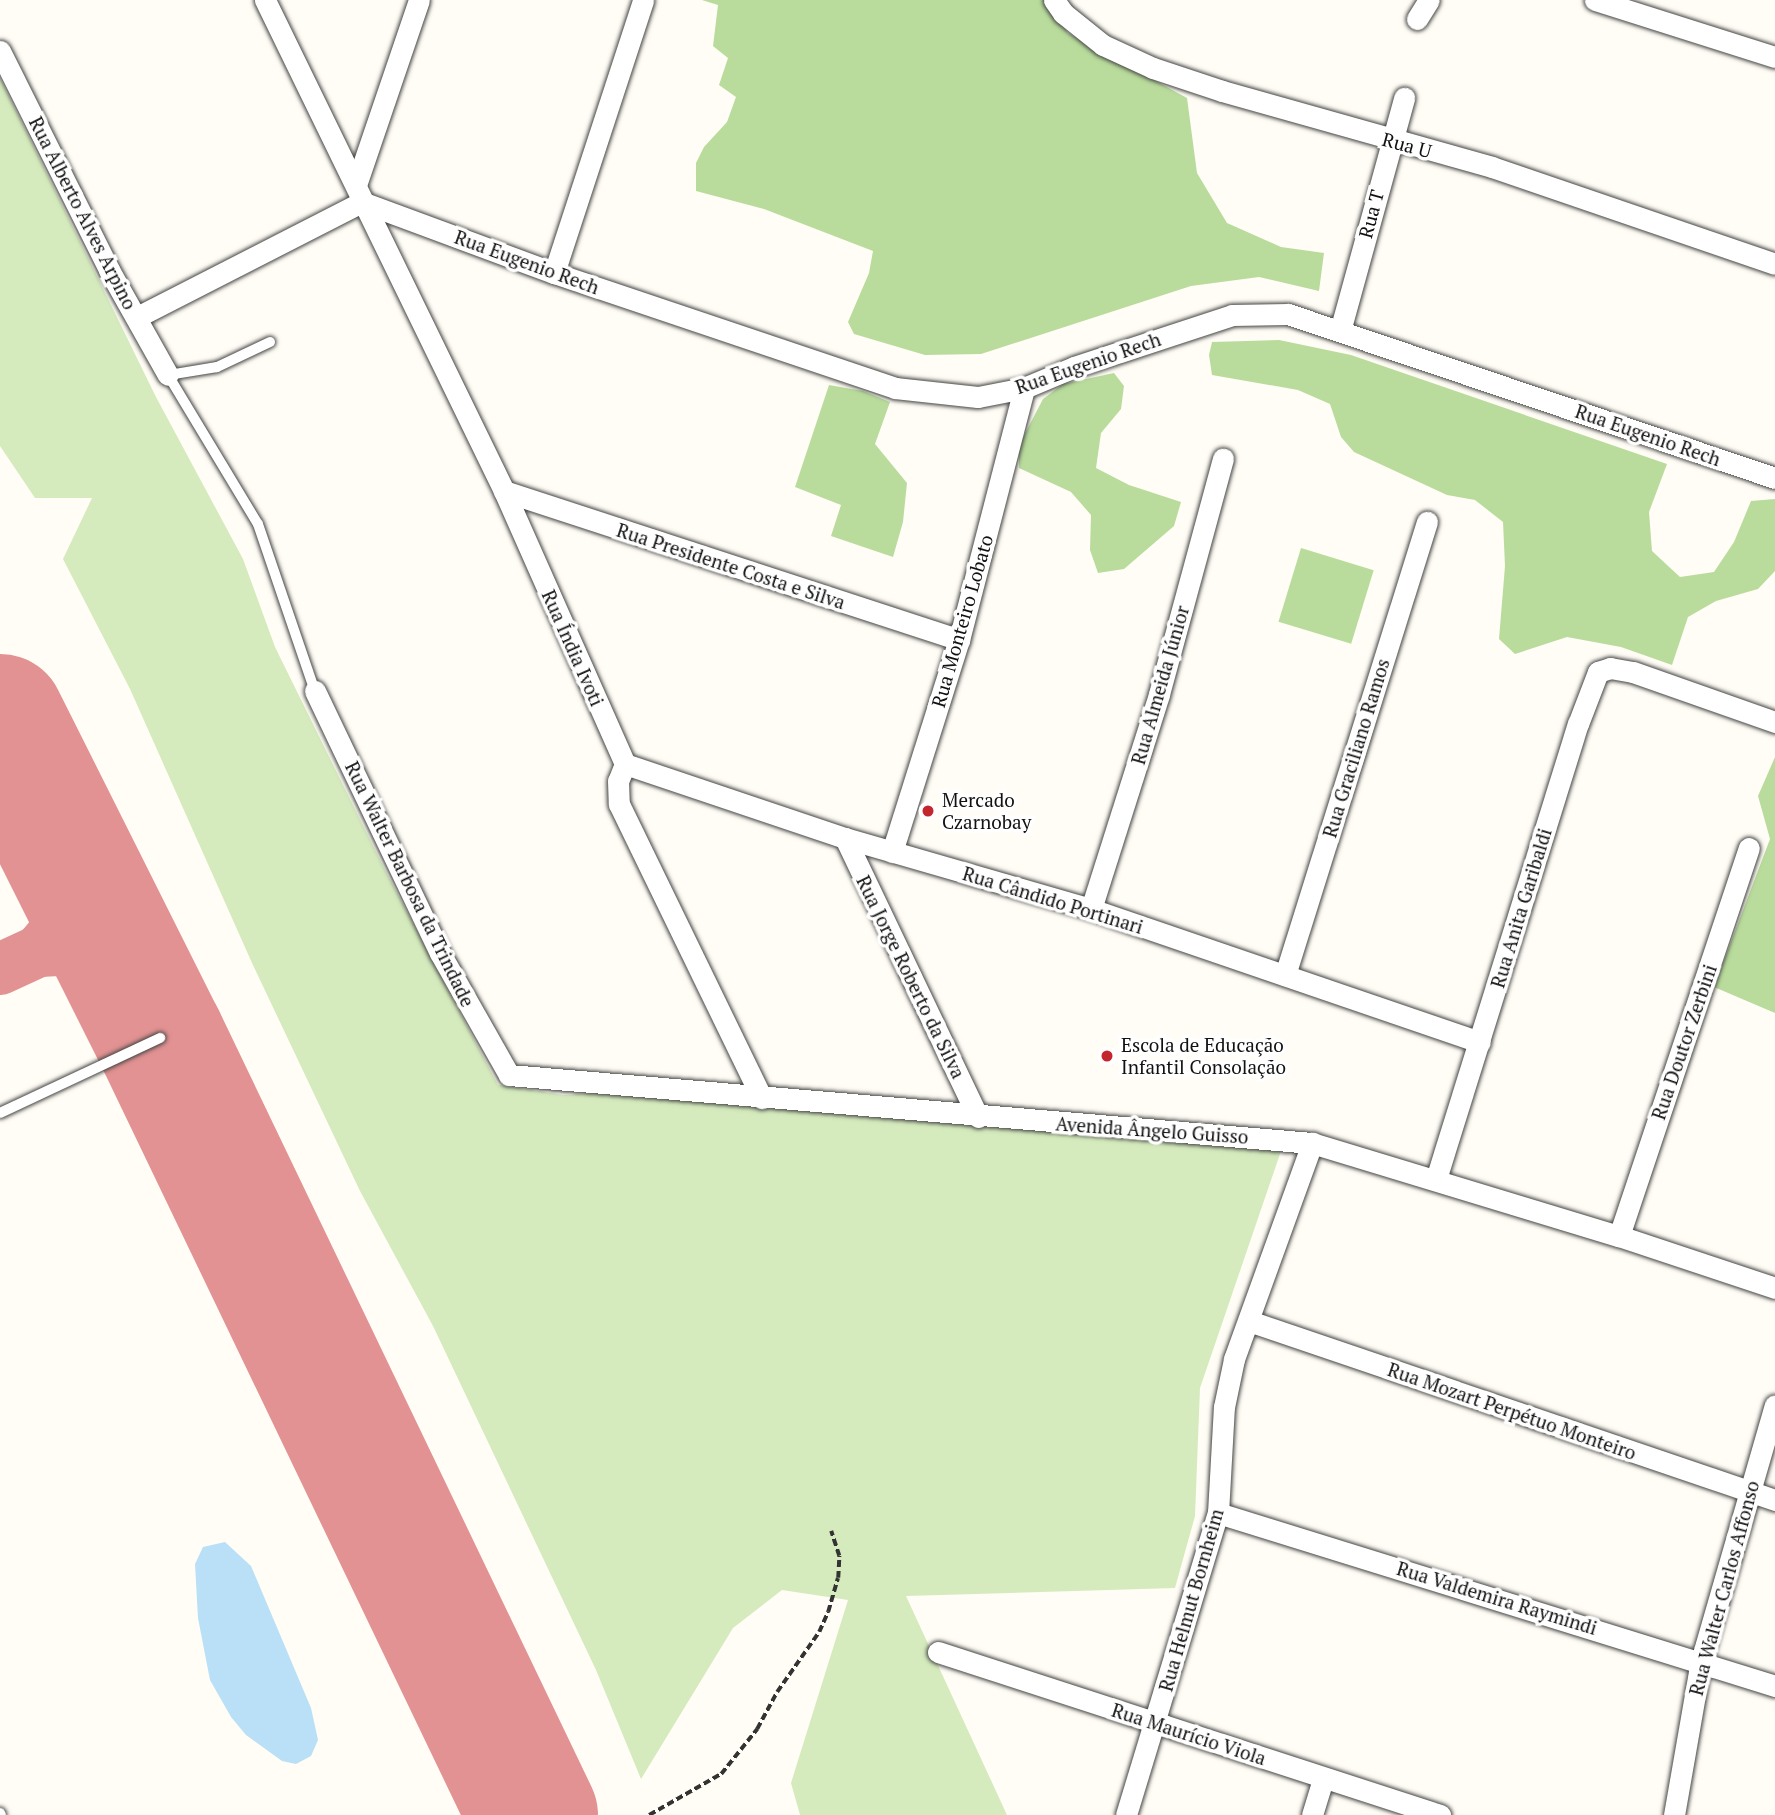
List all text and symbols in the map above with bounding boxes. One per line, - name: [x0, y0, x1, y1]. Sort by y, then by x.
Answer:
- street label: Rua Alberto Alves Arpino: [24, 112, 142, 314]
- street label: Rua U: [1380, 128, 1434, 162]
- street label: Rua T: [1354, 187, 1388, 241]
- street label: Rua Eugenio Rech: [452, 225, 602, 299]
- street label: Rua Eugenio Rech: [1012, 327, 1164, 399]
- street label: Rua Eugenio Rech: [1572, 399, 1724, 471]
- street label: Rua Presidente Costa e Silva: [614, 518, 848, 614]
- street label: Rua Monteiro Lobato: [926, 532, 998, 710]
- street label: Rua Índia Ivoti: [537, 586, 609, 710]
- street label: Rua Almeida Júnior: [1126, 603, 1194, 767]
- street label: Rua Graciliano Ramos: [1318, 656, 1394, 840]
- street label: Rua Walter Barbosa da Trindade: [341, 758, 479, 1010]
- place label: Mercado Czarnobay: [942, 789, 1031, 833]
- marker: Mercado Czarnobay: [920, 803, 936, 819]
- street label: Rua Anita Garibaldi: [1486, 825, 1556, 991]
- street label: Rua Cândido Portinari: [960, 862, 1146, 938]
- street label: Rua Jorge Roberto da Silva: [852, 872, 970, 1082]
- street label: Rua Doutor Zerbini: [1647, 961, 1721, 1123]
- place label: Escola de Educação Infantil Consolação: [1121, 1034, 1286, 1078]
- marker: Escola de Educação Infantil Consolação: [1099, 1048, 1115, 1064]
- street label: Avenida Ângelo Guisso: [1055, 1112, 1249, 1148]
- street label: Rua Mozart Perpétuo Monteiro: [1385, 1358, 1639, 1464]
- street label: Rua Walter Carlos Affonso: [1684, 1478, 1764, 1698]
- street label: Rua Helmut Bornheim: [1154, 1506, 1228, 1694]
- street label: Rua Valdemira Raymindi: [1394, 1557, 1600, 1639]
- street label: Rua Maurício Viola: [1109, 1698, 1269, 1770]

